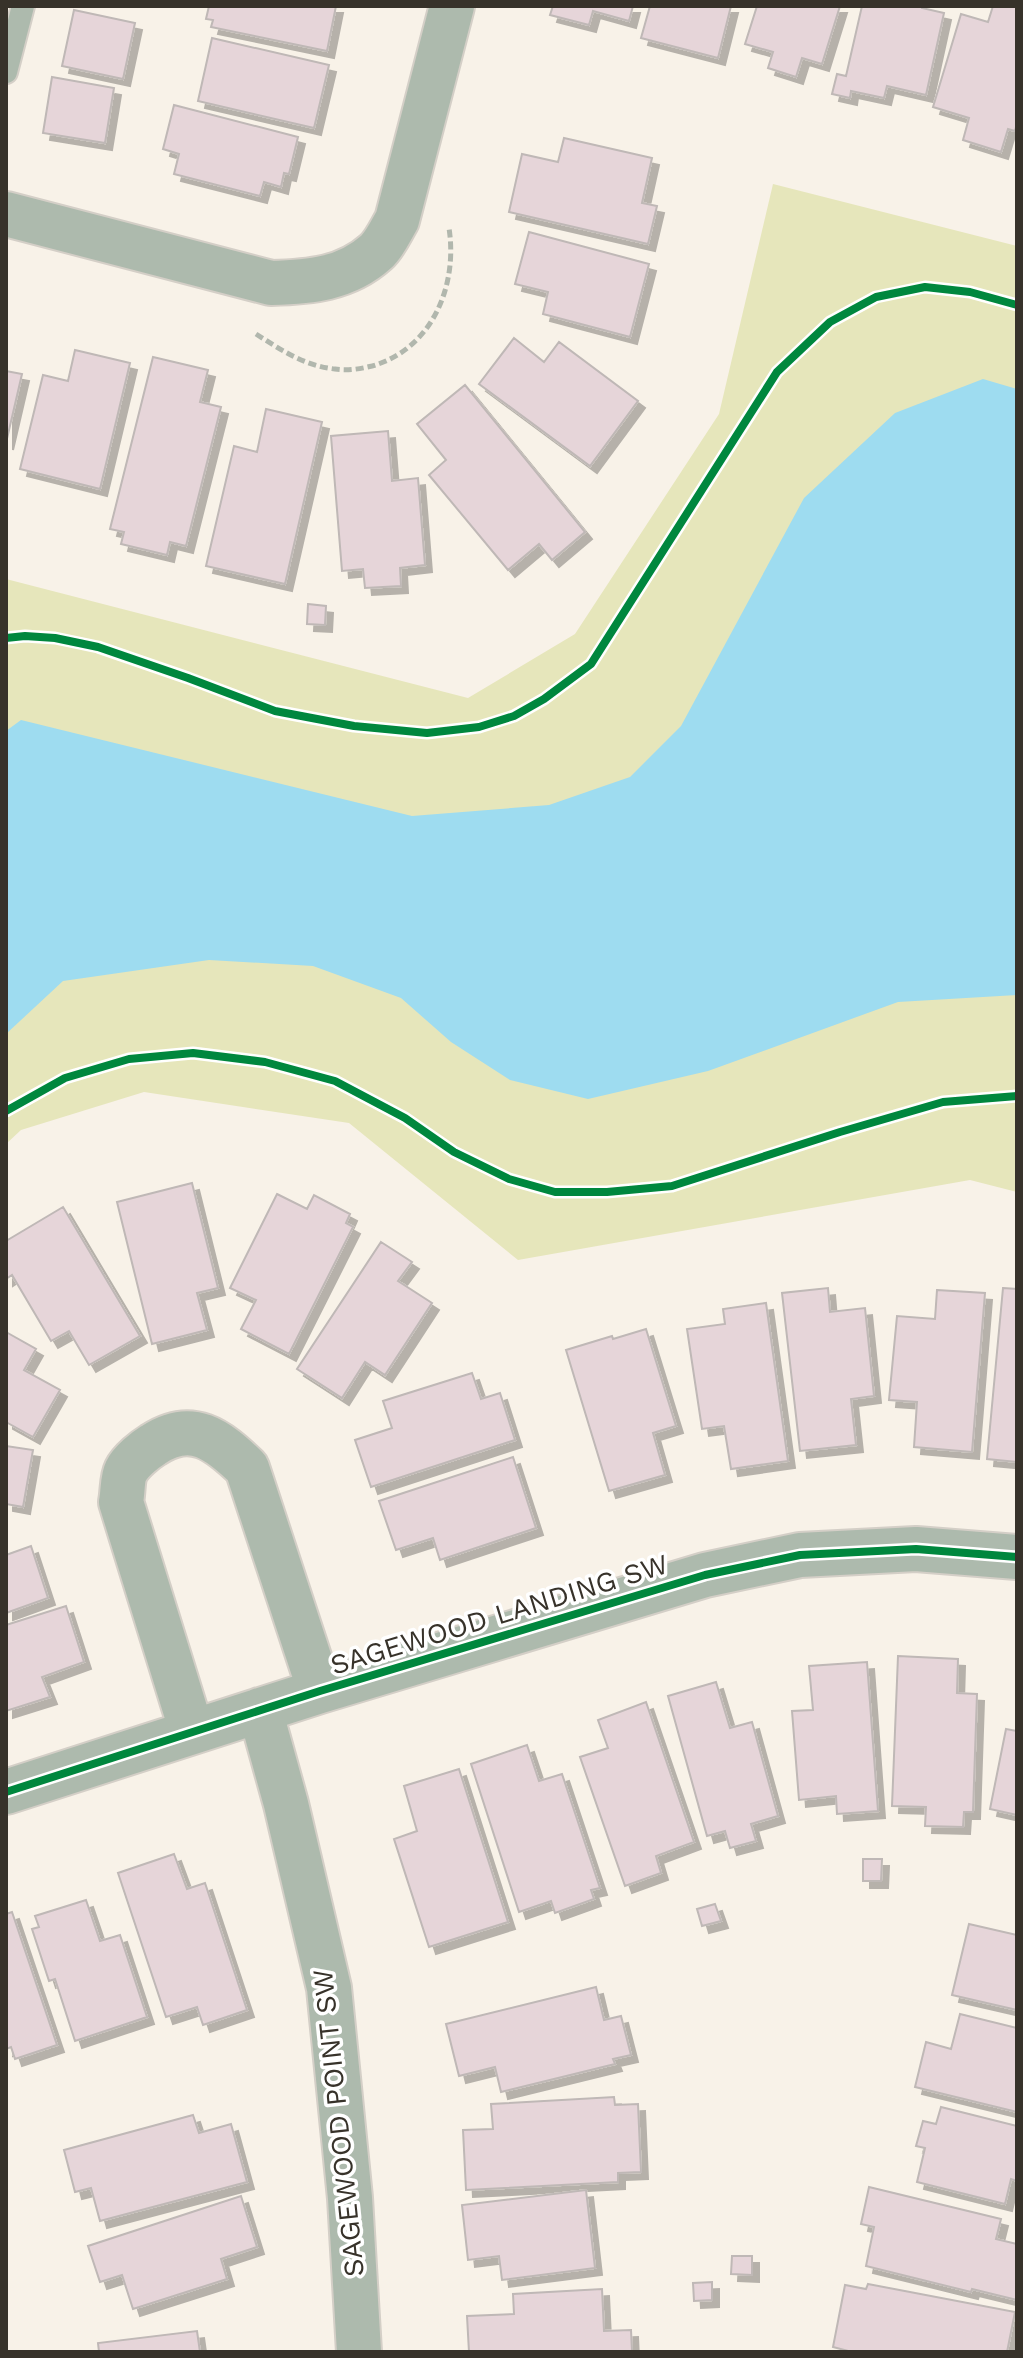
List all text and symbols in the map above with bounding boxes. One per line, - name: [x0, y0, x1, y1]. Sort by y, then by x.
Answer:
- street label: SAGEWOOD LANDING SW: [326, 1547, 672, 1682]
- street label: SAGEWOOD POINT SW: [306, 1967, 371, 2278]

